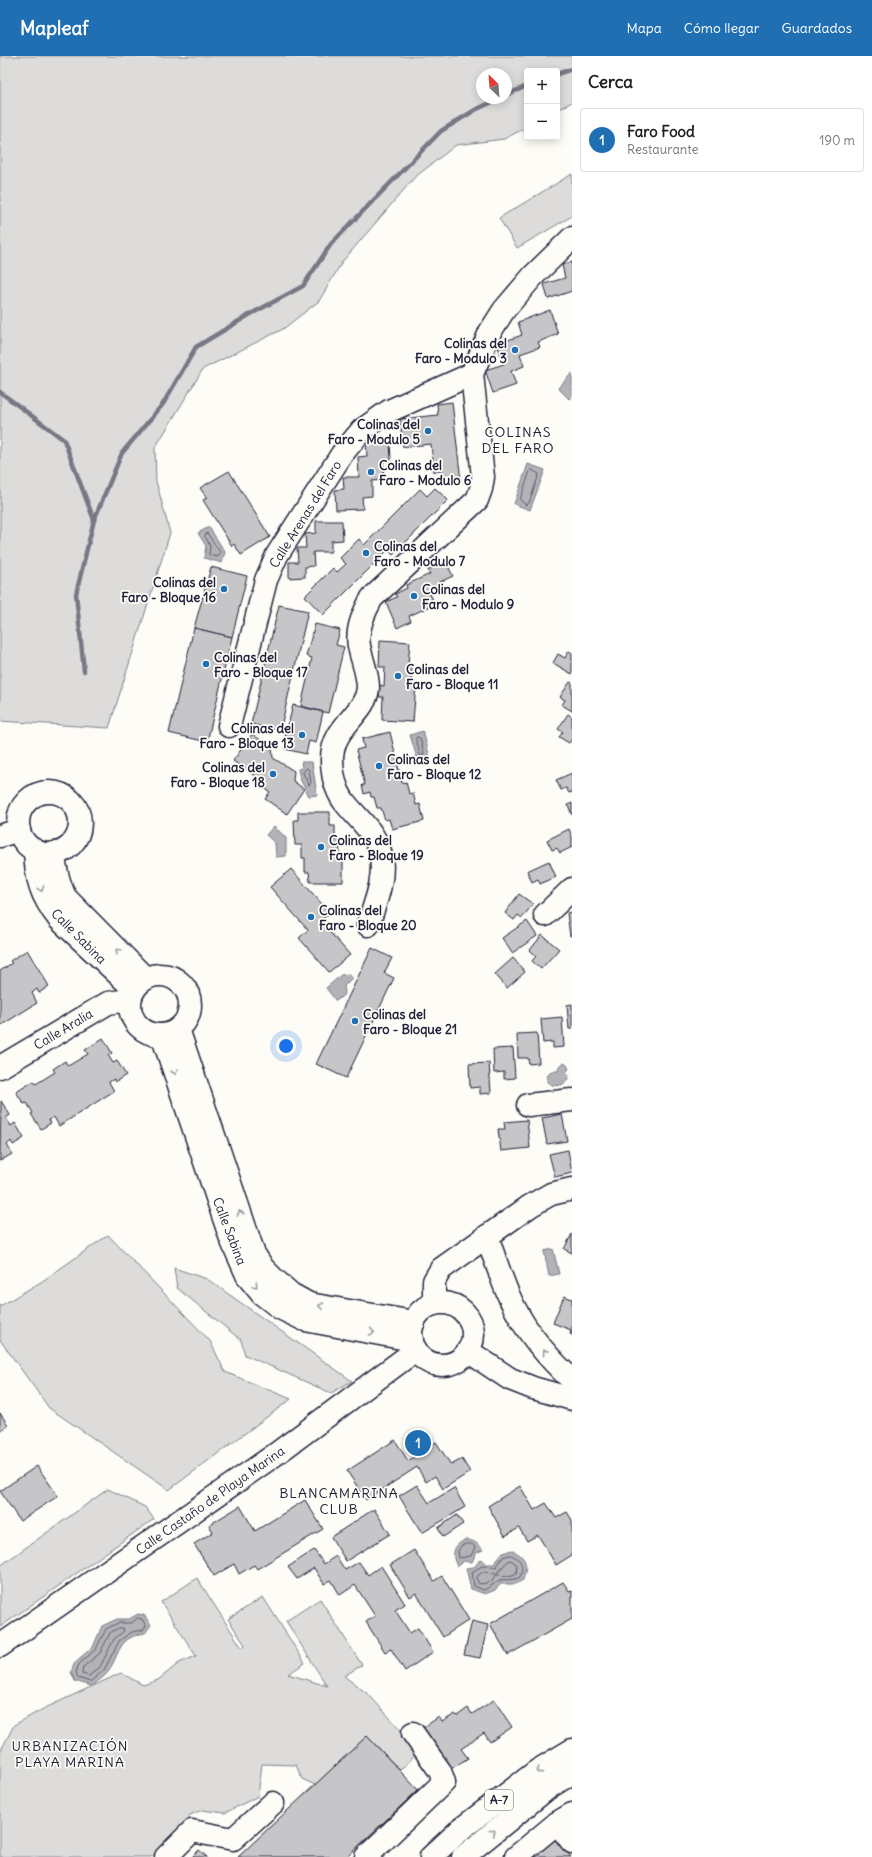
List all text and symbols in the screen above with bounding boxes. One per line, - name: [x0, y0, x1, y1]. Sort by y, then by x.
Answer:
- text: Mapleaf: [20, 16, 89, 40]
- text: Mapa: [627, 19, 662, 37]
- text: Cómo llegar: [684, 19, 760, 37]
- text: Guardados: [782, 19, 852, 37]
- north arrow: [476, 68, 512, 104]
- map controls: [524, 68, 560, 140]
- button: +: [524, 68, 560, 104]
- text: Cerca: [588, 71, 633, 93]
- button: −: [524, 104, 560, 140]
- text: Faro Food: [627, 122, 695, 141]
- text: 1: [599, 132, 605, 149]
- text: 190 m: [819, 132, 855, 149]
- text: Restaurante: [627, 141, 699, 158]
- place label: Colinas del Faro - Modulo 3: [415, 335, 507, 367]
- marker: Colinas del Faro - Modulo 3: [510, 345, 520, 355]
- place label: Colinas del Faro - Modulo 5: [328, 416, 421, 448]
- district label: COLINAS DEL FARO: [481, 423, 555, 457]
- marker: Colinas del Faro - Modulo 5: [423, 426, 433, 436]
- street label: Calle Arenas del Faro: [266, 457, 345, 571]
- place label: Colinas del Faro - Modulo 6: [379, 457, 472, 489]
- marker: Colinas del Faro - Modulo 6: [366, 467, 376, 477]
- place label: Colinas del Faro - Modulo 7: [374, 538, 466, 570]
- marker: Colinas del Faro - Modulo 7: [361, 548, 371, 558]
- place label: Colinas del Faro - Bloque 16: [121, 574, 216, 606]
- place label: Colinas del Faro - Modulo 9: [422, 581, 514, 613]
- marker: Colinas del Faro - Bloque 16: [219, 584, 229, 594]
- marker: Colinas del Faro - Modulo 9: [409, 591, 419, 601]
- place label: Colinas del Faro - Bloque 17: [214, 649, 308, 681]
- marker: Colinas del Faro - Bloque 17: [201, 659, 211, 669]
- place label: Colinas del Faro - Bloque 11: [406, 661, 498, 693]
- marker: Colinas del Faro - Bloque 11: [393, 671, 403, 681]
- place label: Colinas del Faro - Bloque 13: [199, 720, 294, 752]
- marker: Colinas del Faro - Bloque 13: [297, 730, 307, 740]
- place label: Colinas del Faro - Bloque 12: [387, 751, 481, 783]
- place label: Colinas del Faro - Bloque 18: [170, 759, 265, 791]
- marker: Colinas del Faro - Bloque 12: [374, 761, 384, 771]
- marker: Colinas del Faro - Bloque 18: [268, 769, 278, 779]
- place label: Colinas del Faro - Bloque 19: [329, 832, 424, 864]
- marker: Colinas del Faro - Bloque 19: [316, 842, 326, 852]
- one-way arrow: [36, 885, 45, 892]
- place label: Colinas del Faro - Bloque 20: [319, 902, 417, 934]
- street label: Calle Sabina: [47, 905, 110, 968]
- marker: Colinas del Faro - Bloque 20: [306, 912, 316, 922]
- one-way arrow: [115, 948, 123, 956]
- street label: Calle Aralia: [31, 1005, 96, 1054]
- place label: Colinas del Faro - Bloque 21: [363, 1006, 457, 1038]
- marker: Colinas del Faro - Bloque 21: [350, 1016, 360, 1026]
- your location: [276, 1036, 296, 1056]
- one-way arrow: [170, 1068, 179, 1075]
- street label: Calle Sabina: [209, 1195, 250, 1268]
- one-way arrow: [237, 1210, 245, 1217]
- one-way arrow: [250, 1280, 257, 1287]
- one-way arrow: [318, 1302, 324, 1310]
- one-way arrow: [369, 1328, 375, 1336]
- one-way arrow: [543, 1349, 550, 1356]
- pin: 1: [405, 1428, 431, 1458]
- street label: Calle Castaño de Playa Marina: [132, 1442, 288, 1558]
- district label: BLANCAMARINA CLUB: [279, 1484, 399, 1518]
- district label: URBANIZACIÓN PLAYA MARINA: [12, 1737, 128, 1771]
- one-way arrow: [536, 1766, 543, 1773]
- road number: A-7: [485, 1790, 513, 1810]
- one-way arrow: [488, 1829, 495, 1836]

